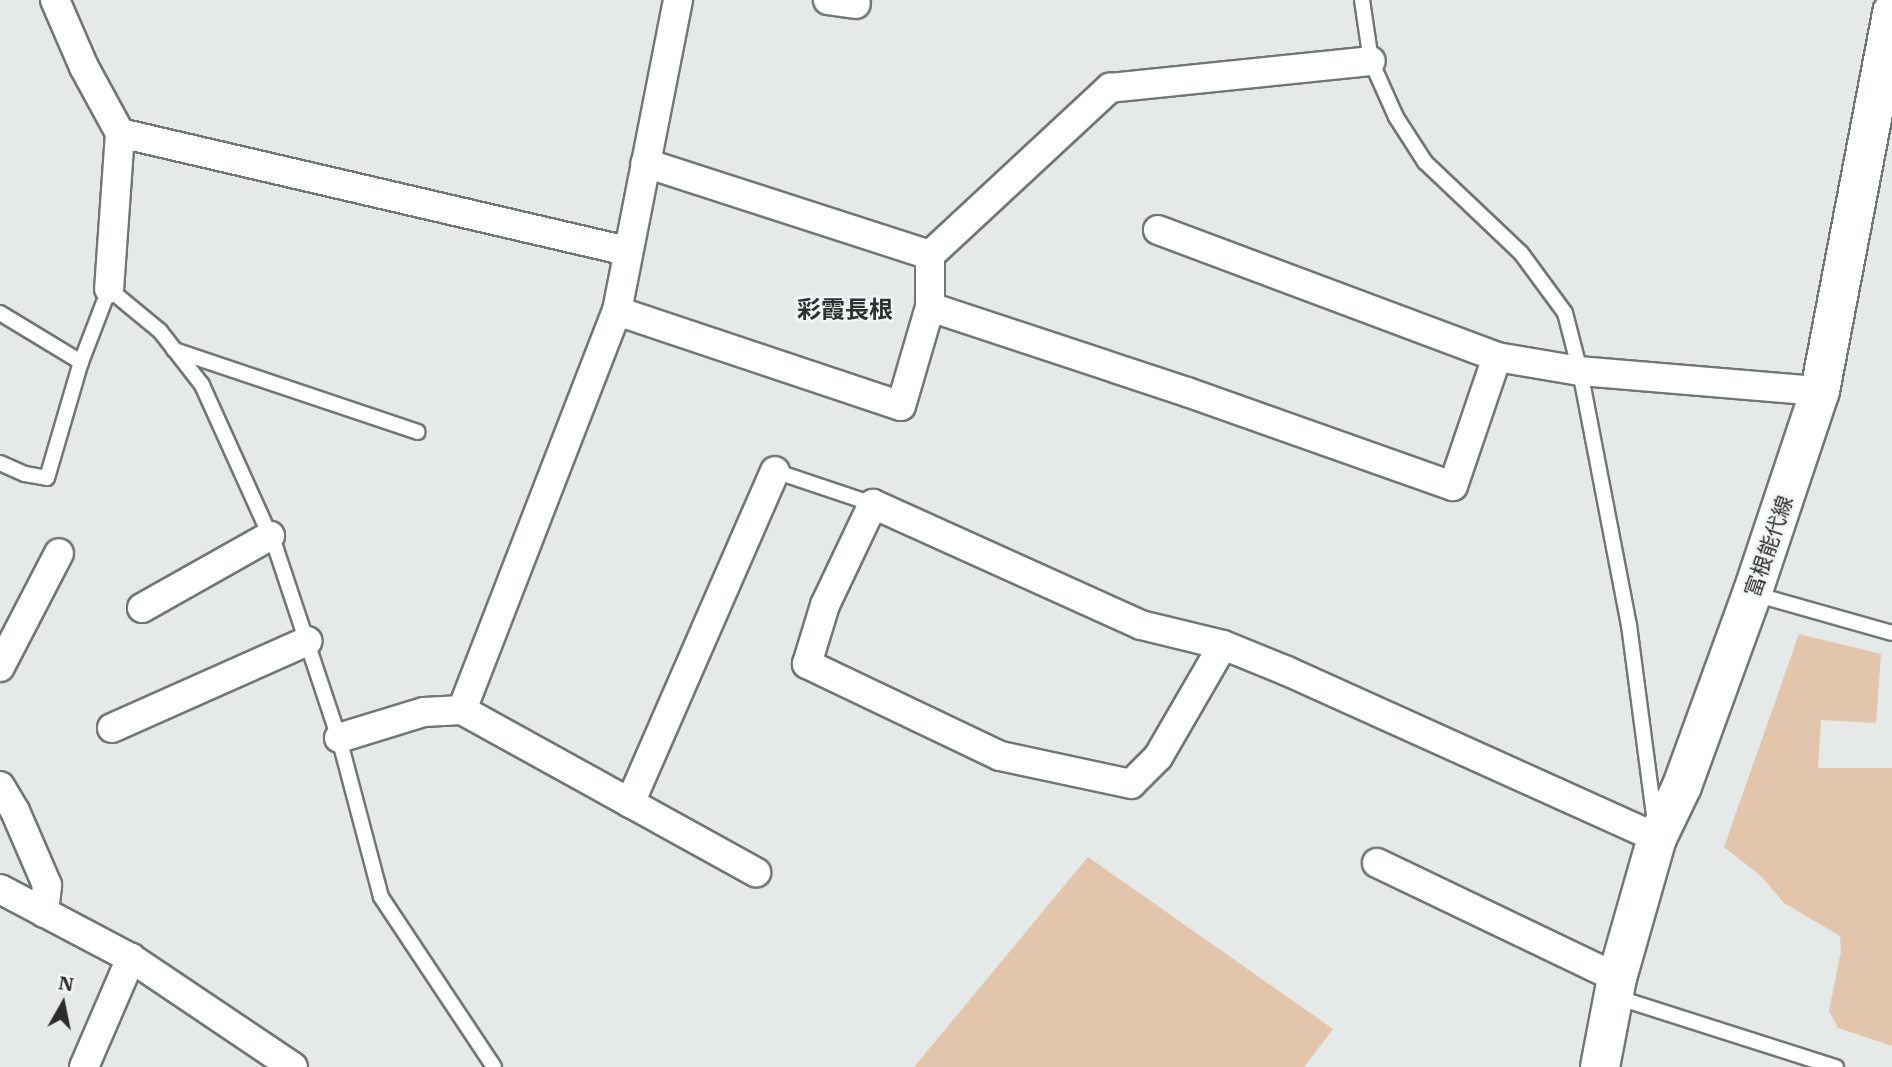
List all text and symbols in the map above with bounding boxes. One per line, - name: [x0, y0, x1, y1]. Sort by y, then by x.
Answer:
- district label: 彩霞長根: [797, 296, 893, 324]
- street label: 富根能代線: [1739, 492, 1797, 600]
- north arrow: [28, 969, 98, 1039]
- text: N: [57, 970, 76, 996]

